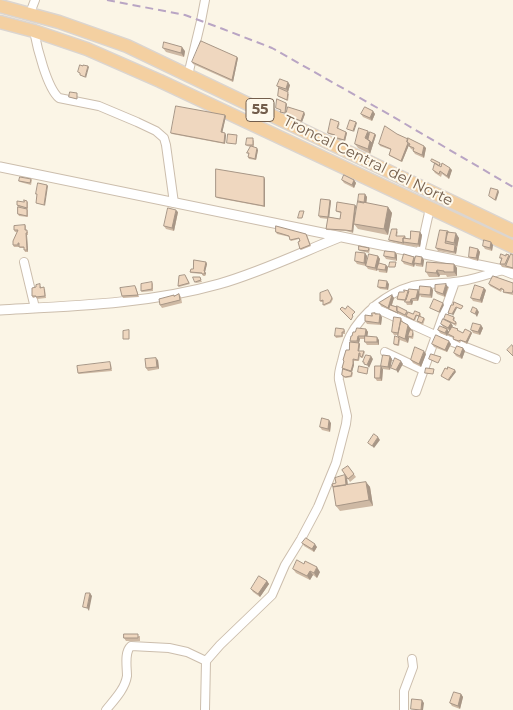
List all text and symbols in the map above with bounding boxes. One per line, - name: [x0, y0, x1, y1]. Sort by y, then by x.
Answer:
- road number: 55: [246, 98, 274, 122]
- street label: Troncal Central del Norte: [280, 112, 456, 210]

